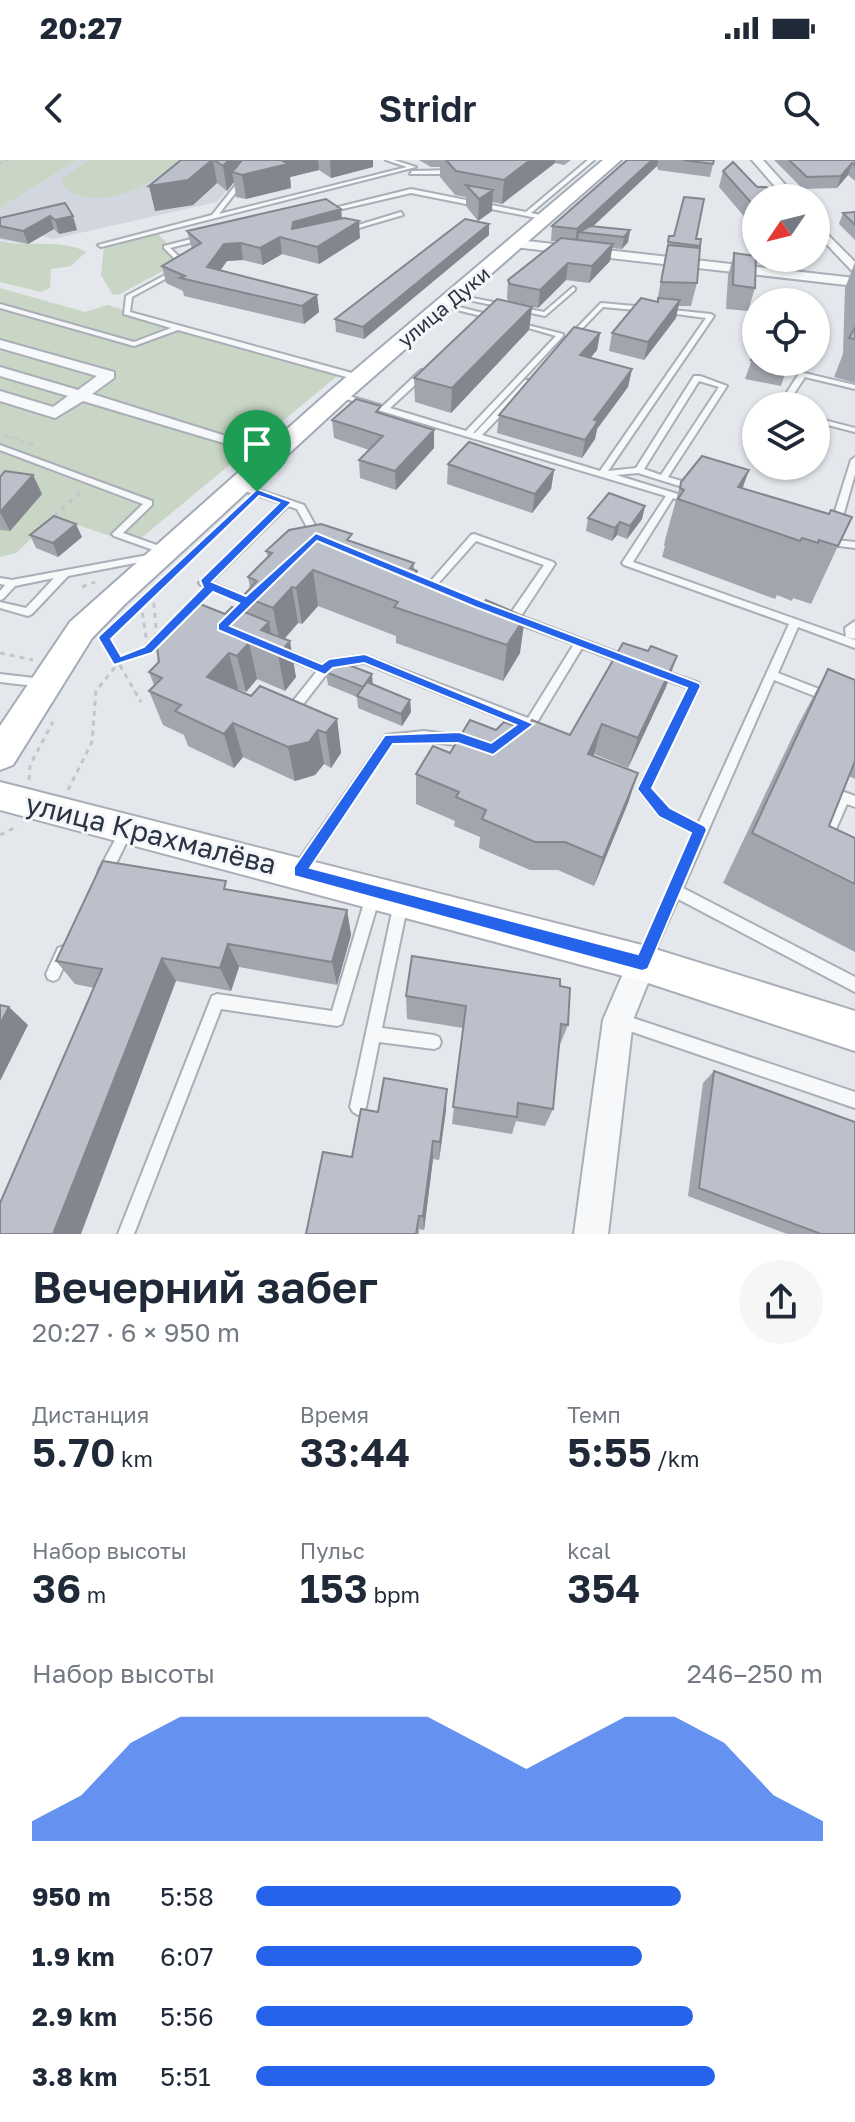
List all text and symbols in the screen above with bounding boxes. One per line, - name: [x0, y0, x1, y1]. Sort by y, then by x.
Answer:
- text: 20:27: [40, 10, 122, 46]
- icon: back: [32, 86, 76, 130]
- icon: search: [779, 86, 823, 130]
- text: Stridr: [378, 87, 477, 130]
- north arrow: [742, 184, 830, 272]
- map controls: [742, 184, 830, 480]
- street label: улица Дуки: [392, 261, 494, 352]
- button: locate: [742, 288, 830, 376]
- button: layers: [742, 392, 830, 480]
- pin: [223, 410, 291, 492]
- icon: arrive: [235, 422, 279, 466]
- street label: улица Крахмалёва: [22, 786, 280, 881]
- text: Вечерний забег: [32, 1260, 378, 1313]
- button: share: [739, 1260, 823, 1344]
- text: 20:27 · 6 × 950 m: [32, 1317, 240, 1348]
- text: Дистанция: [32, 1401, 149, 1428]
- text: Время: [300, 1401, 369, 1428]
- text: Темп: [567, 1401, 621, 1428]
- text: 5.70: [32, 1428, 116, 1476]
- text: 33:44: [300, 1428, 411, 1476]
- text: 5:55: [567, 1428, 652, 1476]
- text: km: [116, 1445, 153, 1472]
- text: /km: [652, 1445, 700, 1472]
- text: Набор высоты: [32, 1537, 187, 1564]
- text: Пульс: [300, 1537, 365, 1564]
- text: kcal: [567, 1537, 611, 1564]
- text: 36: [32, 1564, 81, 1612]
- text: 153: [300, 1564, 368, 1612]
- text: 354: [567, 1564, 641, 1612]
- text: m: [81, 1581, 106, 1608]
- text: bpm: [368, 1581, 420, 1608]
- text: Набор высоты: [32, 1658, 215, 1689]
- text: 246–250 m: [687, 1658, 823, 1689]
- text: 950 m: [32, 1881, 111, 1912]
- text: 5:58: [160, 1881, 214, 1912]
- text: 1.9 km: [32, 1941, 115, 1972]
- text: 6:07: [160, 1941, 213, 1972]
- text: 2.9 km: [32, 2001, 117, 2032]
- text: 5:56: [160, 2001, 214, 2032]
- text: 3.8 km: [32, 2061, 117, 2092]
- text: 5:51: [160, 2061, 211, 2092]

